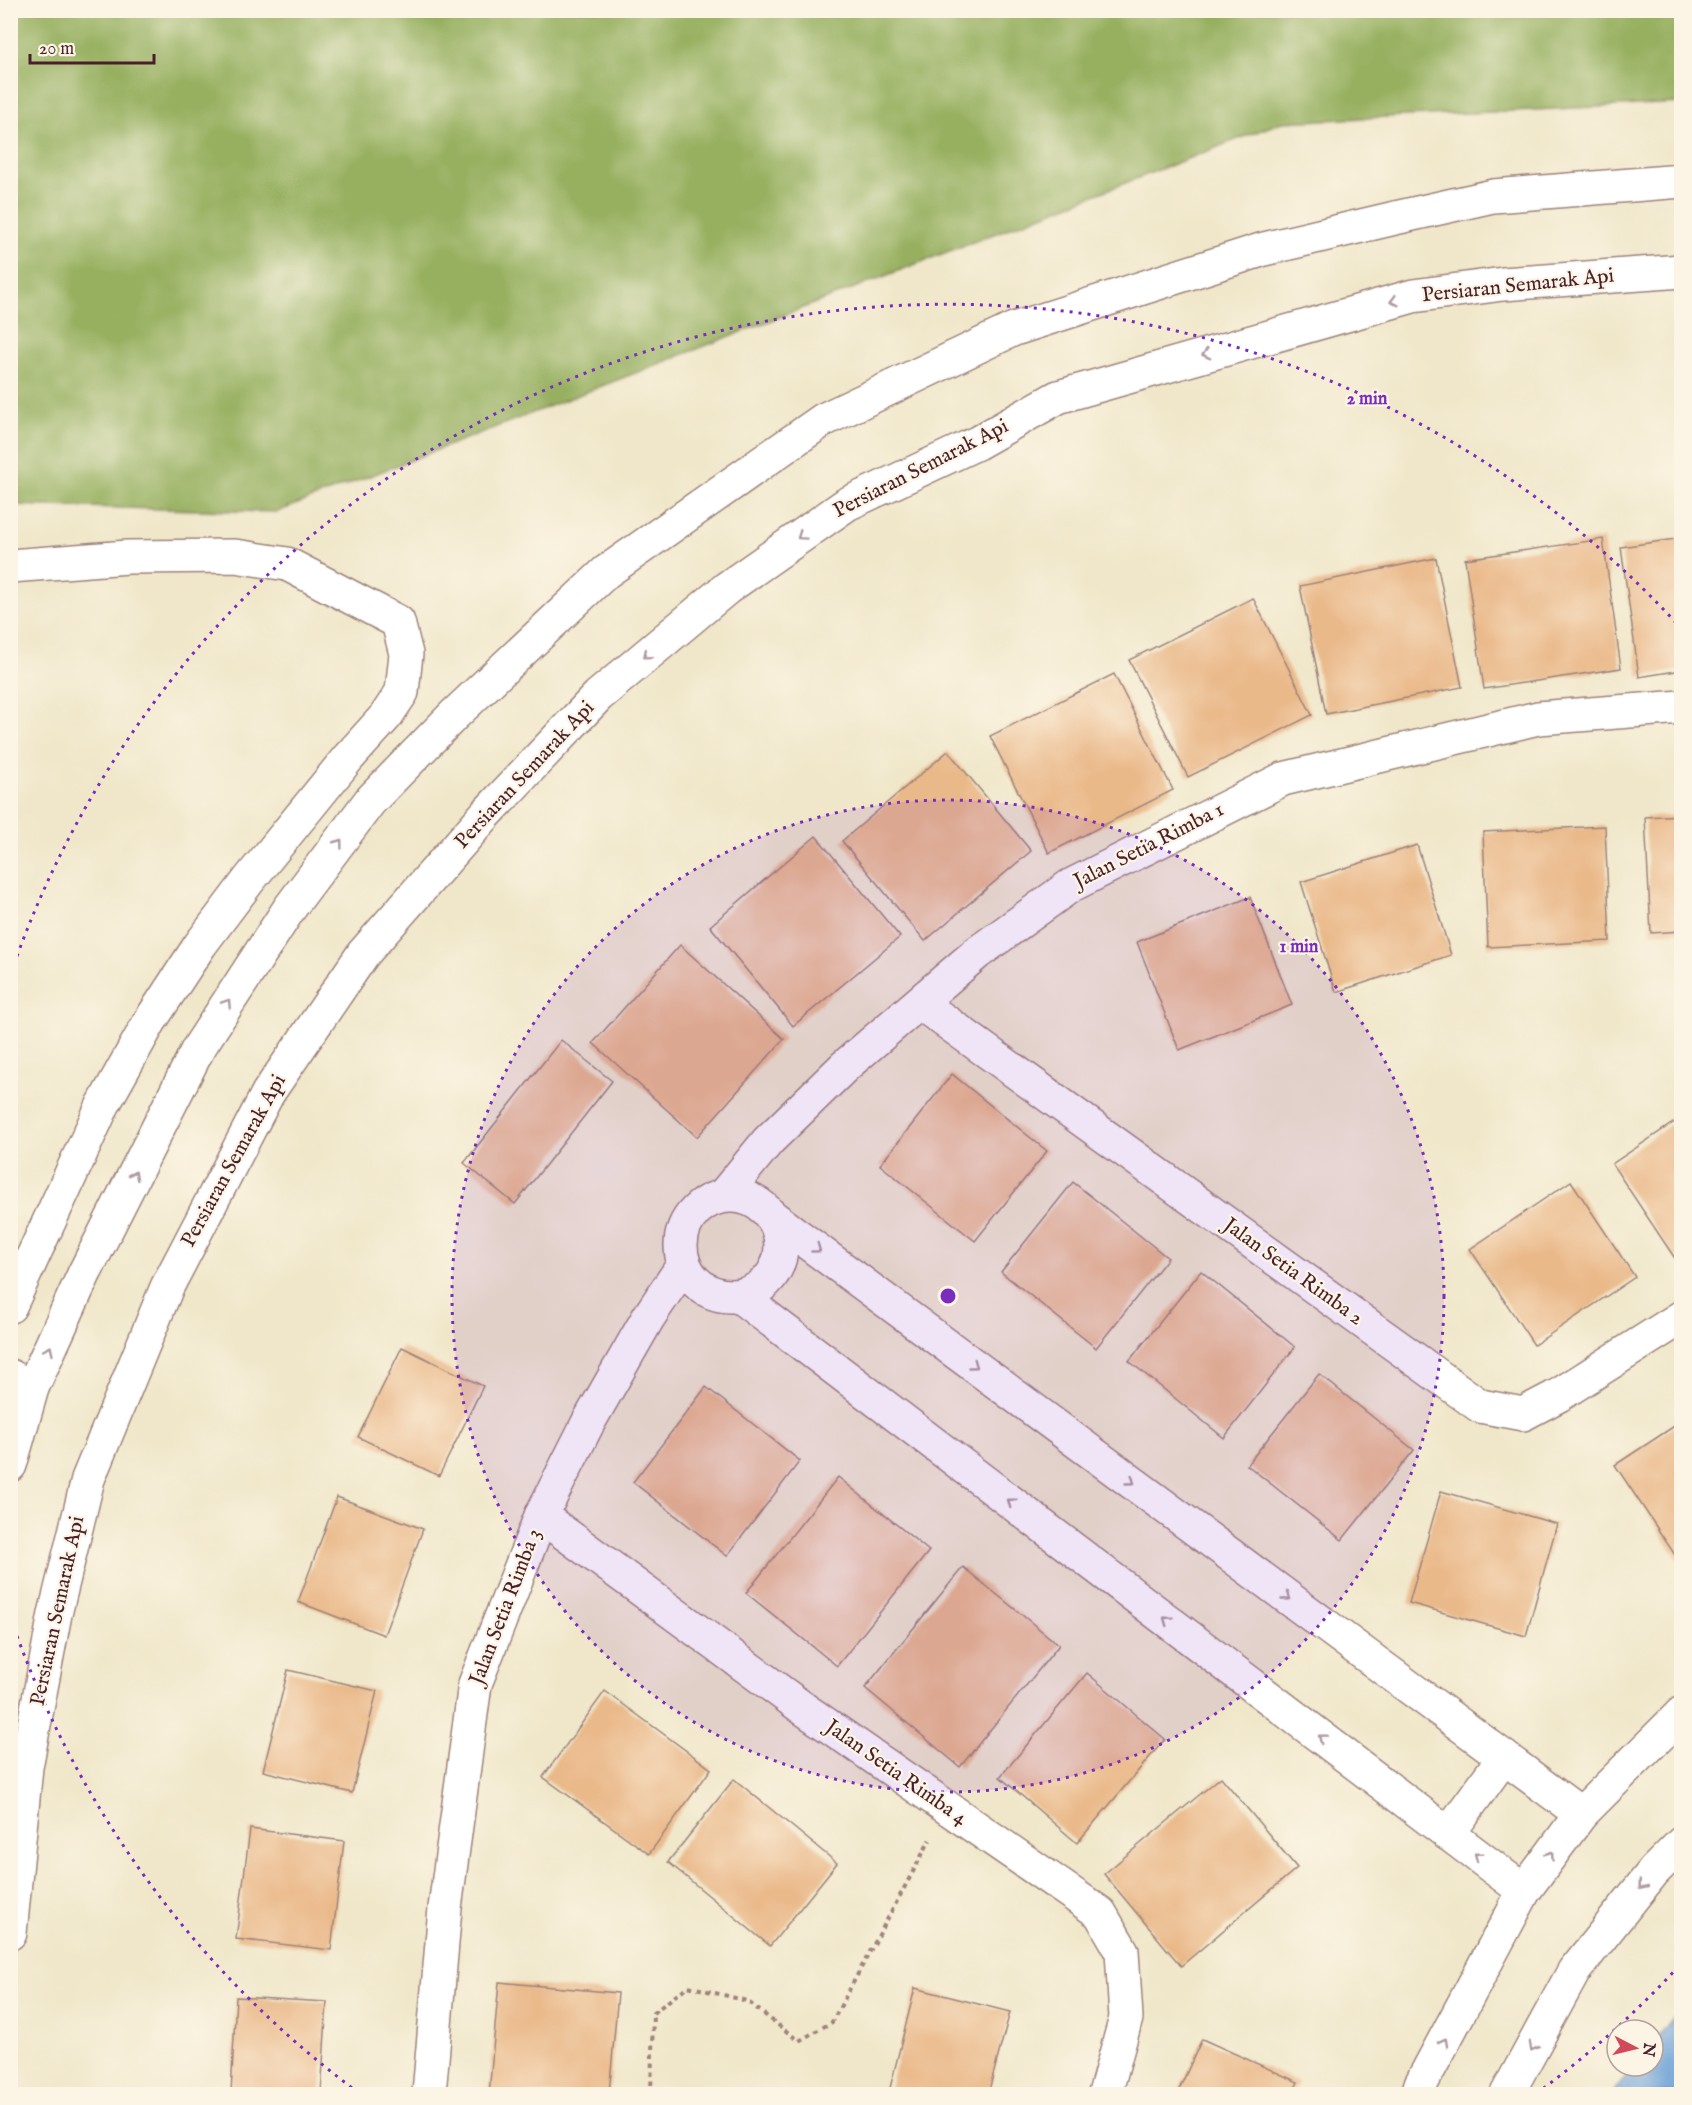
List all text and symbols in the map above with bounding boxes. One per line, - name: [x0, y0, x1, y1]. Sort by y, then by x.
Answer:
- scale bar: [30, 27, 154, 65]
- text: 20 m: [39, 38, 74, 61]
- street label: Persiaran Semarak Api: [1420, 262, 1616, 310]
- one-way arrow: [1389, 294, 1399, 307]
- one-way arrow: [1201, 347, 1212, 359]
- text: 2 min: [1347, 388, 1388, 411]
- street label: Persiaran Semarak Api: [829, 413, 1013, 525]
- one-way arrow: [797, 529, 808, 540]
- one-way arrow: [643, 648, 654, 659]
- street label: Persiaran Semarak Api: [449, 695, 601, 855]
- street label: Jalan Setia Rimba 1: [1068, 797, 1229, 896]
- one-way arrow: [331, 839, 342, 850]
- text: 1 min: [1280, 936, 1319, 959]
- one-way arrow: [220, 999, 231, 1010]
- street label: Persiaran Semarak Api: [175, 1070, 293, 1252]
- one-way arrow: [127, 1170, 138, 1181]
- street label: Jalan Setia Rimba 2: [1216, 1211, 1369, 1332]
- one-way arrow: [810, 1242, 821, 1253]
- centre of rings: [938, 1286, 958, 1306]
- one-way arrow: [42, 1345, 54, 1356]
- one-way arrow: [967, 1358, 978, 1369]
- one-way arrow: [1124, 1474, 1135, 1485]
- one-way arrow: [1007, 1499, 1018, 1510]
- street label: Persiaran Semarak Api: [25, 1514, 91, 1708]
- street label: Jalan Setia Rimba 3: [463, 1525, 548, 1691]
- one-way arrow: [1281, 1590, 1292, 1601]
- one-way arrow: [1162, 1616, 1173, 1627]
- street label: Jalan Setia Rimba 4: [818, 1713, 973, 1832]
- one-way arrow: [1318, 1734, 1329, 1745]
- one-way arrow: [1543, 1850, 1554, 1861]
- one-way arrow: [1473, 1852, 1484, 1863]
- one-way arrow: [1638, 1879, 1649, 1890]
- north arrow: [1605, 2018, 1665, 2078]
- one-way arrow: [1436, 2037, 1448, 2048]
- one-way arrow: [1529, 2041, 1540, 2051]
- text: N: [1637, 2041, 1659, 2058]

